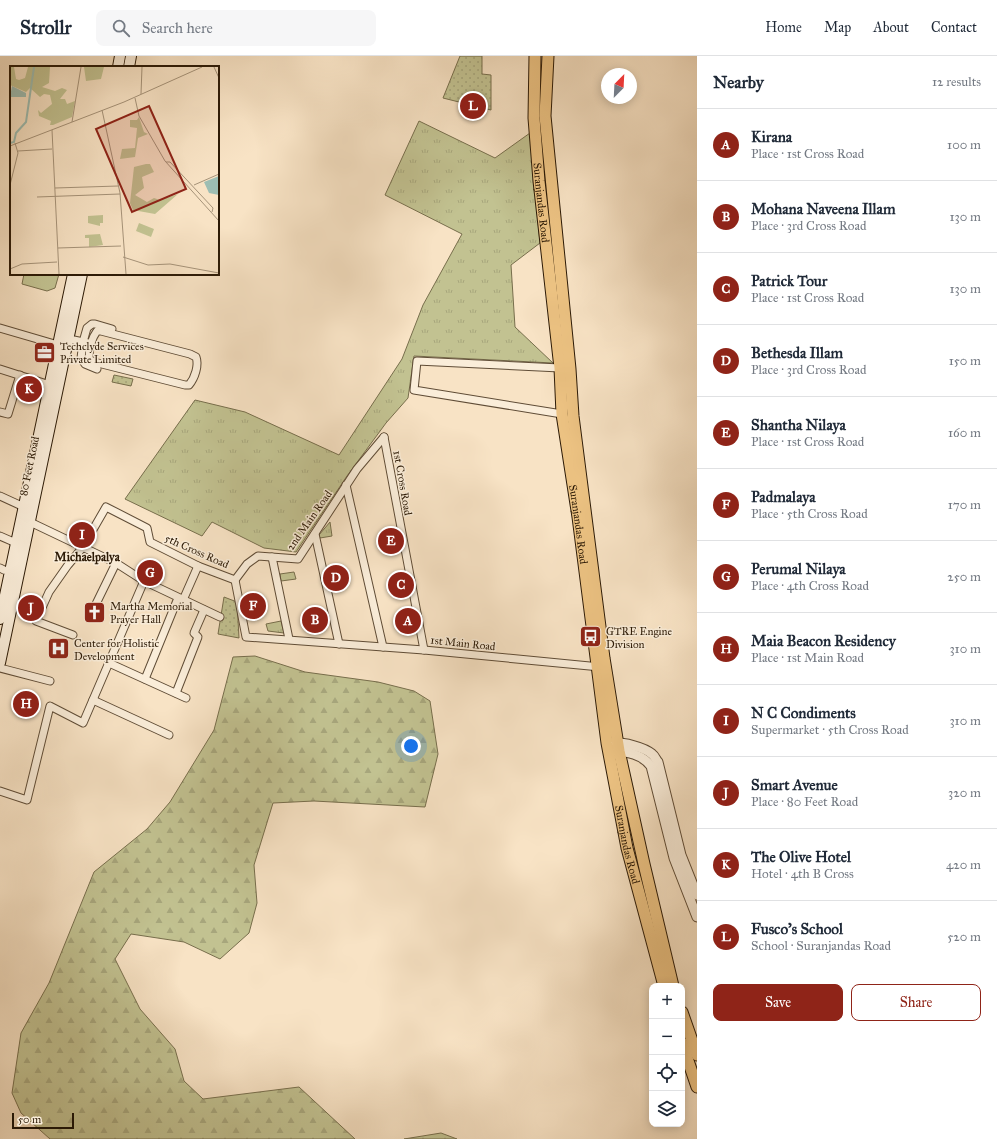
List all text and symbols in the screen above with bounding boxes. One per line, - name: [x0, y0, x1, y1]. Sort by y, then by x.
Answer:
- search box: [96, 10, 376, 46]
- text: Strollr: [20, 16, 72, 39]
- icon: search: [110, 17, 132, 39]
- text: Search here: [142, 19, 213, 37]
- text: Home: [765, 19, 802, 36]
- text: Map: [824, 19, 851, 36]
- text: About: [873, 19, 909, 36]
- text: Contact: [931, 19, 977, 36]
- inset map: [10, 66, 219, 275]
- north arrow: [601, 68, 637, 104]
- text: Nearby: [713, 72, 764, 93]
- text: 12 results: [932, 74, 981, 90]
- pin: L: [460, 91, 486, 121]
- text: Kirana: [751, 128, 792, 146]
- text: A: [722, 137, 730, 153]
- text: 100 m: [947, 137, 981, 153]
- text: Place · 1st Cross Road: [751, 146, 864, 162]
- street label: Suranjandas Road: [531, 162, 552, 244]
- text: Mohana Naveena Illam: [751, 200, 896, 218]
- text: B: [722, 209, 730, 225]
- text: 130 m: [949, 209, 981, 225]
- text: Place · 3rd Cross Road: [751, 218, 866, 234]
- text: Patrick Tour: [751, 272, 828, 290]
- text: C: [722, 281, 730, 297]
- text: 130 m: [949, 281, 981, 297]
- text: Place · 1st Cross Road: [751, 290, 864, 306]
- office icon: Techclyde Services Private Limited: [32, 339, 58, 365]
- place label: Techclyde Services Private Limited: [60, 340, 144, 366]
- text: Bethesda Illam: [751, 344, 843, 362]
- text: D: [721, 353, 731, 369]
- text: 150 m: [949, 353, 981, 369]
- text: Place · 3rd Cross Road: [751, 362, 866, 378]
- pin: K: [16, 374, 42, 404]
- text: Shantha Nilaya: [751, 416, 846, 434]
- text: E: [721, 425, 731, 441]
- text: 160 m: [948, 425, 981, 441]
- text: Place · 1st Cross Road: [751, 434, 864, 450]
- street label: 80 Feet Road: [17, 435, 42, 497]
- street label: 1st Cross Road: [390, 450, 415, 517]
- street label: Suranjandas Road: [566, 484, 590, 565]
- street label: 2nd Main Road: [284, 487, 335, 553]
- text: Padmalaya: [751, 488, 816, 506]
- text: F: [722, 497, 730, 513]
- text: 170 m: [948, 497, 981, 513]
- text: Place · 5th Cross Road: [751, 506, 868, 522]
- pin: I: [69, 520, 95, 550]
- pin: E: [378, 526, 404, 556]
- street label: 5th Cross Road: [163, 532, 231, 572]
- district label: Michaelpalya: [54, 550, 121, 565]
- pin: G: [137, 558, 163, 588]
- text: Perumal Nilaya: [751, 560, 846, 578]
- pin: D: [323, 563, 349, 593]
- text: G: [721, 569, 731, 585]
- text: 250 m: [947, 569, 981, 585]
- pin: C: [388, 570, 414, 600]
- text: Place · 4th Cross Road: [751, 578, 869, 594]
- pin: F: [240, 591, 266, 621]
- pin: J: [18, 593, 44, 623]
- church icon: Martha Memorial Prayer Hall: [81, 599, 107, 625]
- place label: Martha Memorial Prayer Hall: [110, 600, 193, 626]
- pin: B: [302, 605, 328, 635]
- pin: A: [395, 606, 421, 636]
- bus stop icon: GTRE Engine Division: [577, 624, 603, 650]
- place label: GTRE Engine Division: [606, 625, 673, 651]
- text: Maia Beacon Residency: [751, 632, 896, 650]
- street label: 1st Main Road: [430, 634, 497, 653]
- hospital icon: Center for Holistic Development: [46, 636, 72, 662]
- place label: Center for Holistic Development: [74, 637, 160, 663]
- text: H: [720, 641, 732, 657]
- text: 310 m: [949, 641, 981, 657]
- text: Place · 1st Main Road: [751, 650, 864, 666]
- pin: H: [13, 689, 39, 719]
- text: N C Condiments: [751, 704, 856, 722]
- text: I: [723, 713, 729, 729]
- text: 310 m: [949, 713, 981, 729]
- text: Supermarket · 5th Cross Road: [751, 722, 909, 738]
- your location: [401, 736, 421, 756]
- text: Smart Avenue: [751, 776, 838, 794]
- text: J: [723, 785, 729, 801]
- text: 320 m: [948, 785, 981, 801]
- text: Place · 80 Feet Road: [751, 794, 858, 810]
- street label: Suranjandas Road: [612, 804, 642, 886]
- text: The Olive Hotel: [751, 848, 851, 866]
- text: K: [721, 857, 731, 873]
- text: 420 m: [946, 857, 981, 873]
- text: Hotel · 4th B Cross: [751, 866, 854, 882]
- text: Fusco's School: [751, 920, 843, 938]
- text: L: [721, 929, 731, 945]
- text: 520 m: [947, 929, 981, 945]
- text: School · Suranjandas Road: [751, 938, 891, 954]
- map controls: [649, 983, 685, 1127]
- button: +: [649, 983, 685, 1019]
- button: Save: [713, 984, 843, 1021]
- button: Share: [851, 984, 981, 1021]
- button: −: [649, 1019, 685, 1055]
- button: locate: [649, 1055, 685, 1091]
- button: layers: [649, 1091, 685, 1127]
- scale bar: [12, 1111, 74, 1130]
- text: 50 m: [18, 1113, 41, 1126]

